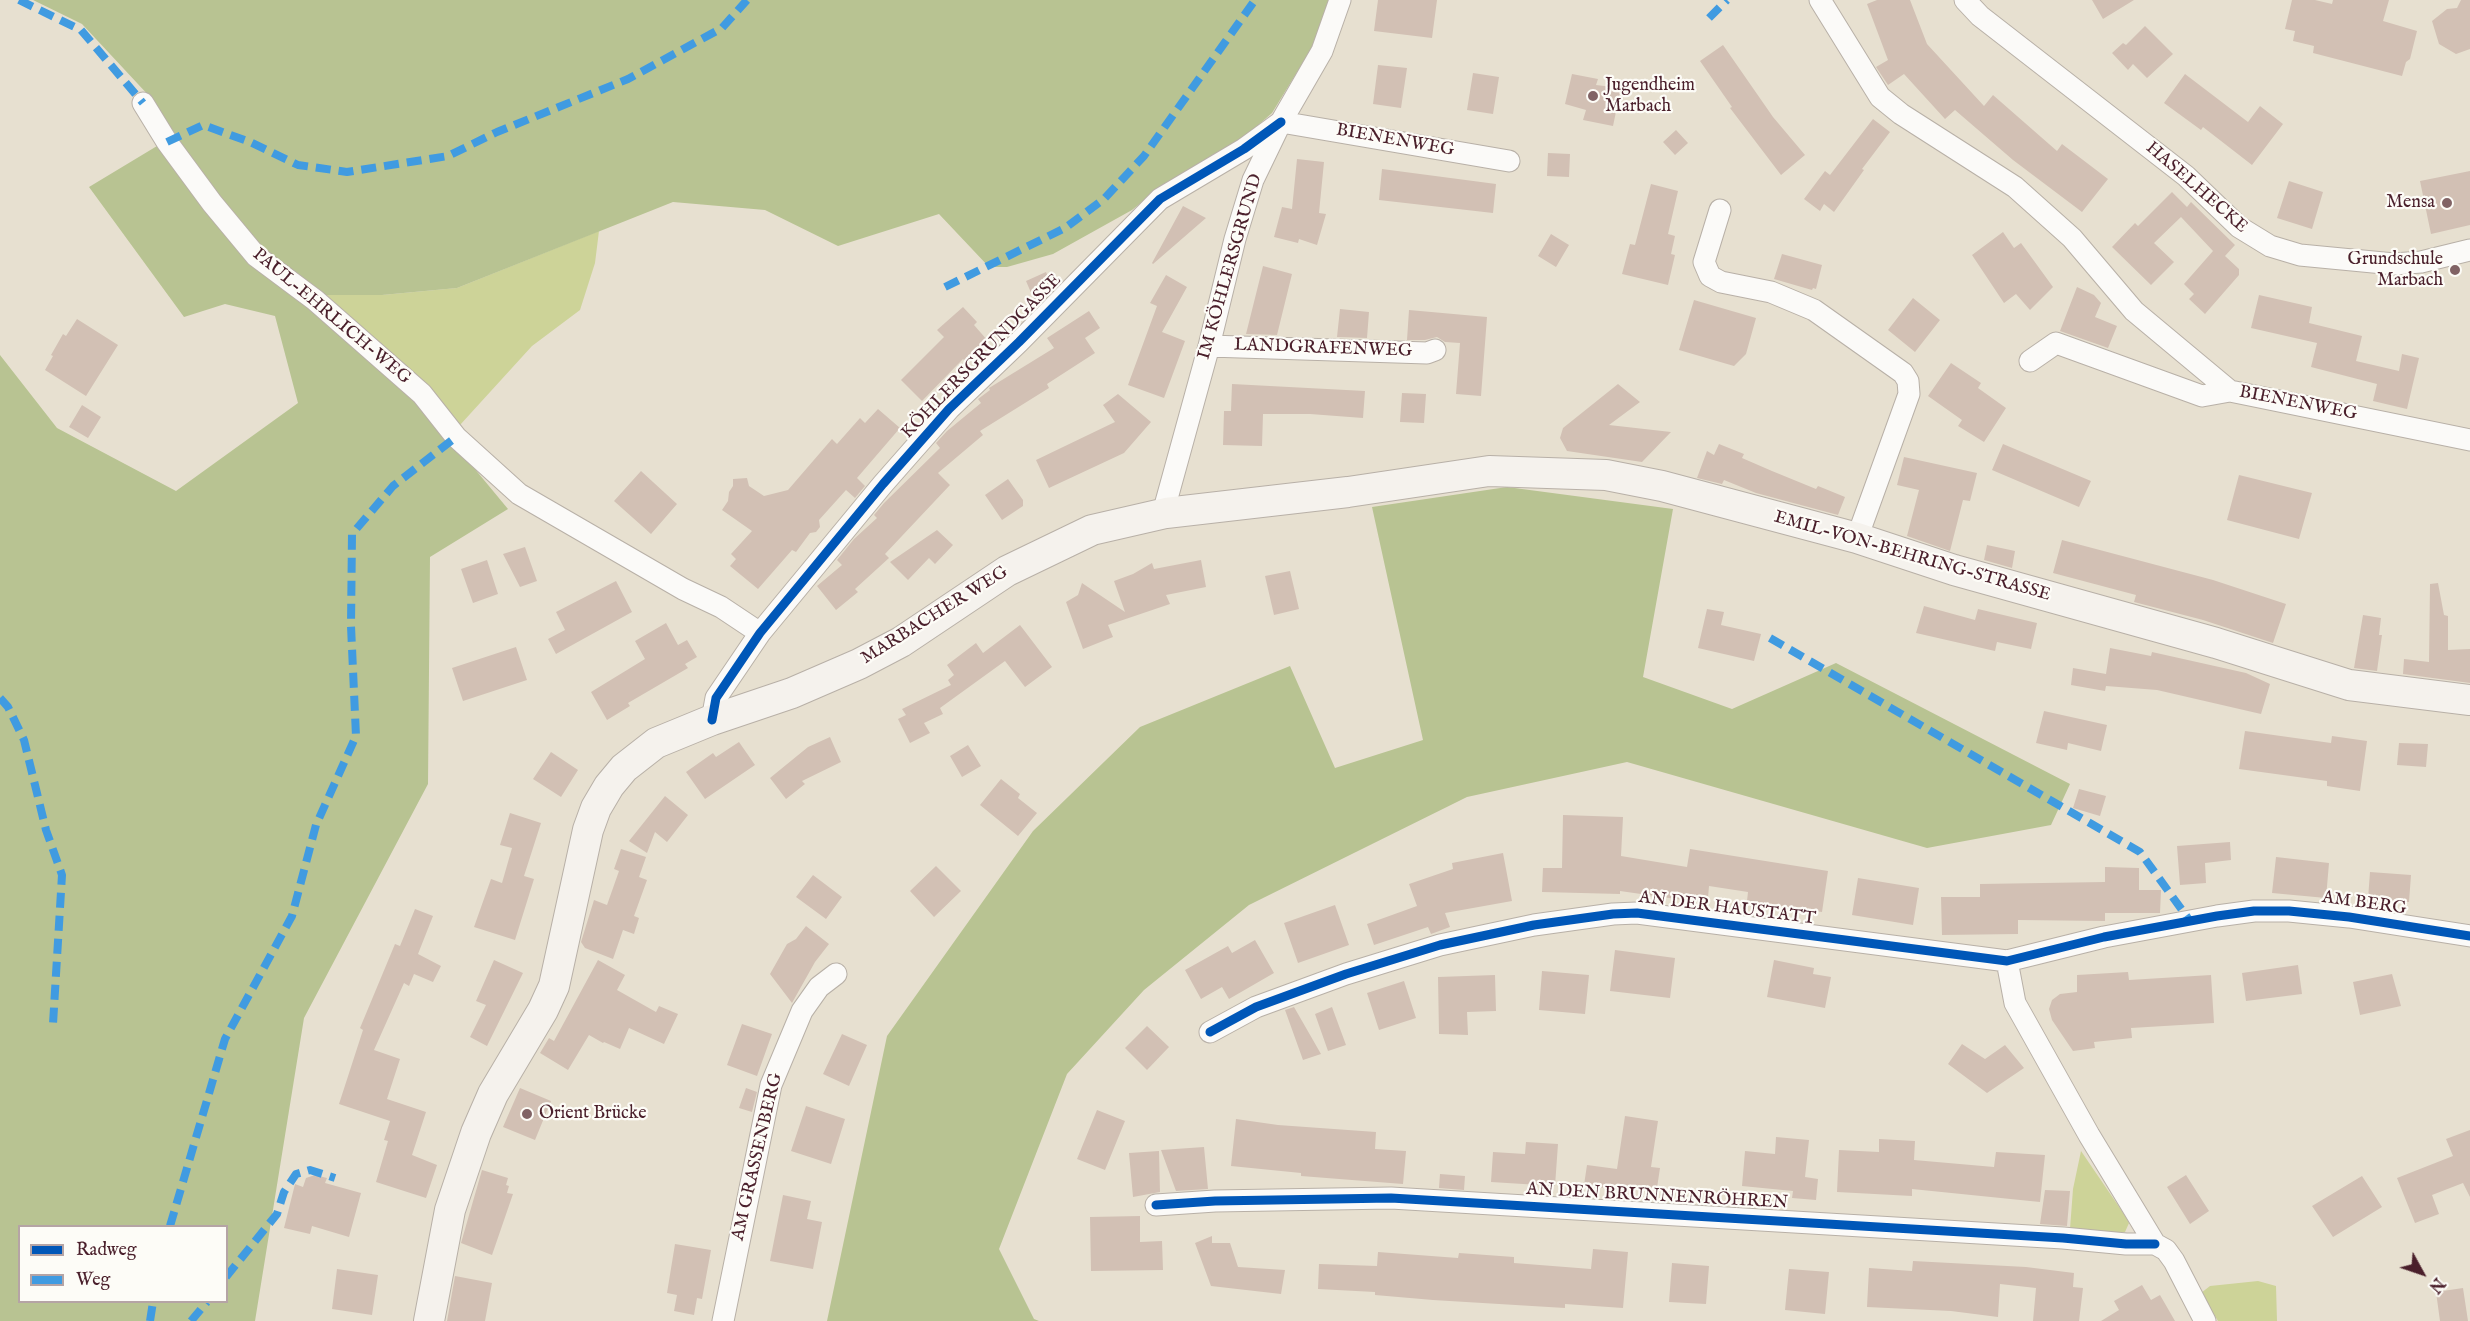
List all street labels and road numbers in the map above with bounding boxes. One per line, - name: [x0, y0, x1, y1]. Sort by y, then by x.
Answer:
- street label: BIENENWEG: [1334, 120, 1456, 162]
- street label: HASELHECKE: [2140, 138, 2252, 238]
- street label: IM KÖHLERSGRUND: [1194, 172, 1268, 362]
- street label: PAUL-EHRLICH-WEG: [247, 244, 415, 390]
- street label: KÖHLERSGRUNDGASSE: [898, 270, 1066, 444]
- street label: LANDGRAFENWEG: [1233, 335, 1413, 363]
- street label: BIENENWEG: [2237, 382, 2359, 426]
- street label: EMIL-VON-BEHRING-STRASSE: [1771, 507, 2053, 607]
- street label: MARBACHER WEG: [858, 562, 1012, 670]
- street label: AN DER HAUSTATT: [1637, 887, 1817, 931]
- street label: AM BERG: [2320, 887, 2408, 921]
- street label: AM GRASSENBERG: [728, 1071, 788, 1243]
- street label: AN DEN BRUNNENRÖHREN: [1526, 1179, 1788, 1215]

